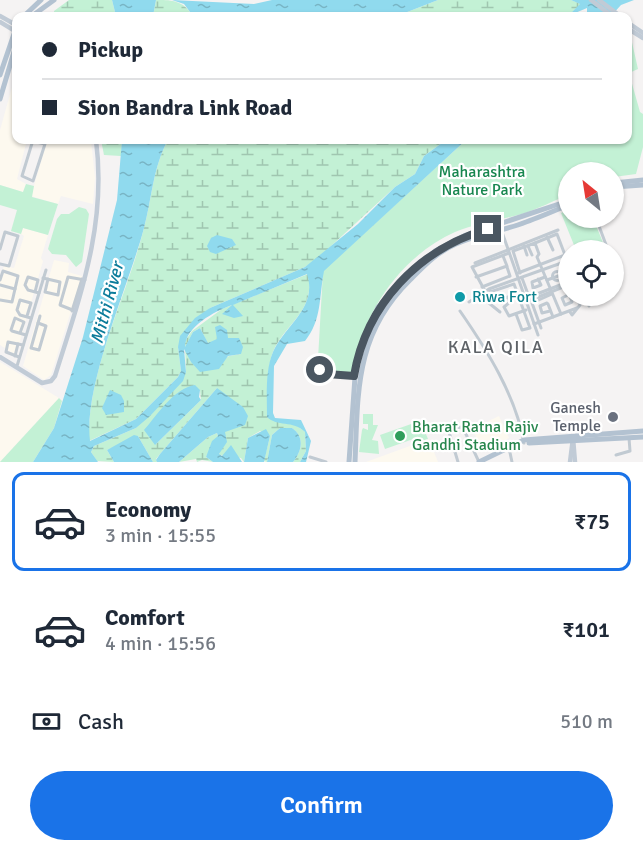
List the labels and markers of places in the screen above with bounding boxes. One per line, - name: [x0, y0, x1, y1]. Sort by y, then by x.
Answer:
- place label: Riwa Fort: [472, 287, 537, 307]
- marker: Riwa Fort: [453, 290, 467, 304]
- place label: Ganesh Temple: [550, 398, 601, 436]
- marker: Ganesh Temple: [606, 410, 620, 424]
- place label: Bharat Ratna Rajiv Gandhi Stadium: [412, 417, 539, 455]
- marker: Bharat Ratna Rajiv Gandhi Stadium: [393, 429, 407, 443]

